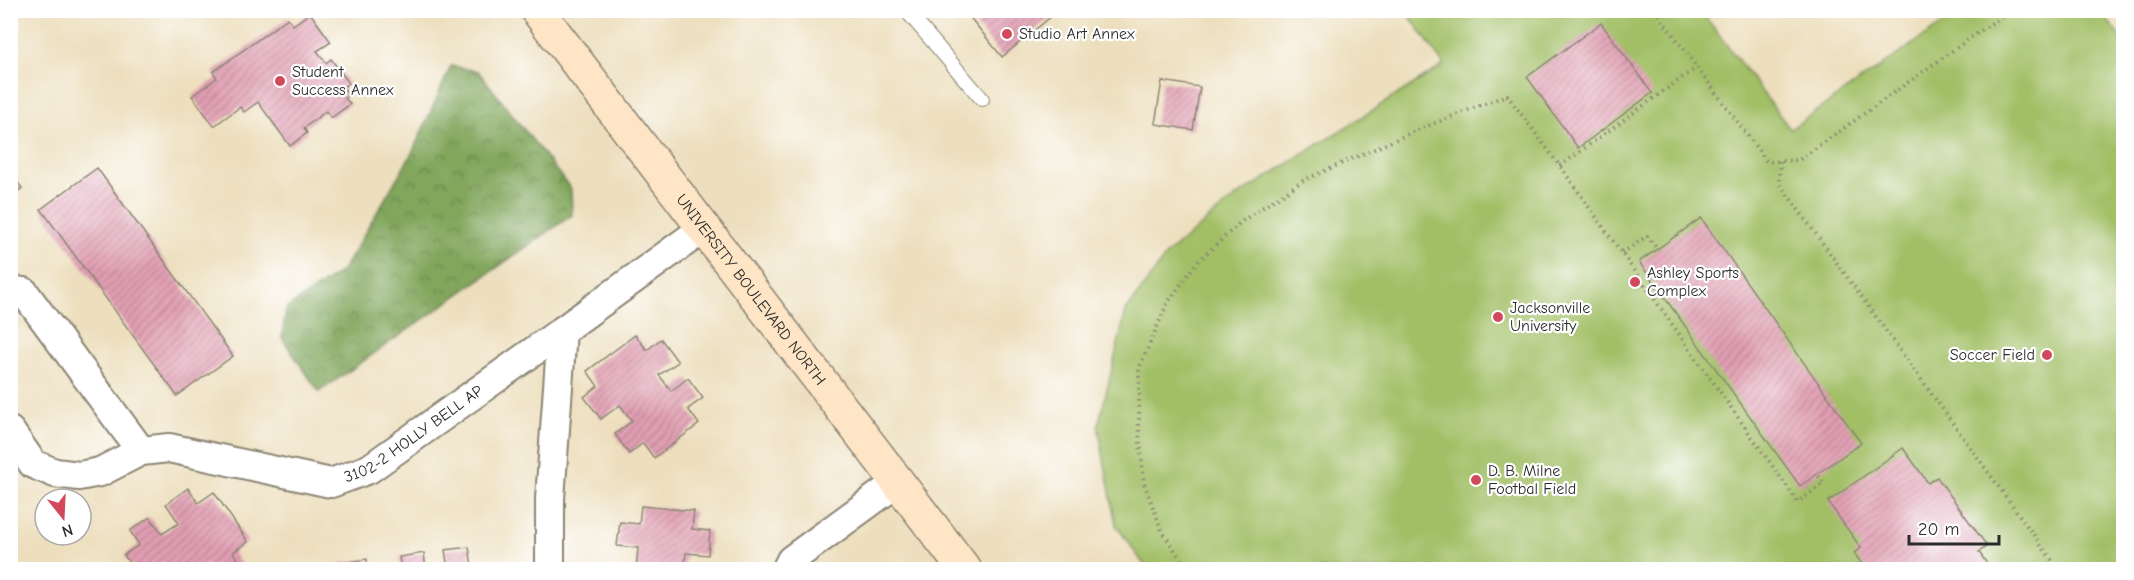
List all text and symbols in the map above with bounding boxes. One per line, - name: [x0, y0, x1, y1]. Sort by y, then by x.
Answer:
- place label: Studio Art Annex: [1019, 25, 1135, 43]
- marker: Studio Art Annex: [1000, 27, 1014, 41]
- place label: Student Success Annex: [292, 63, 394, 99]
- marker: Student Success Annex: [273, 74, 287, 88]
- street label: UNIVERSITY BOULEVARD NORTH: [672, 191, 829, 389]
- place label: Ashley Sports Complex: [1647, 264, 1739, 300]
- marker: Ashley Sports Complex: [1628, 275, 1642, 289]
- place label: Jacksonville University: [1510, 299, 1590, 335]
- marker: Jacksonville University: [1491, 310, 1505, 324]
- place label: Soccer Field: [1950, 346, 2035, 364]
- marker: Soccer Field: [2040, 348, 2054, 362]
- street label: 3102-2 HOLLY BELL AP: [342, 382, 486, 486]
- place label: D. B. Milne Footbal Field: [1488, 462, 1576, 498]
- marker: D. B. Milne Footbal Field: [1469, 473, 1483, 487]
- north arrow: [33, 487, 93, 547]
- scale bar: [1909, 508, 1999, 546]
- text: 20 m: [1918, 519, 1959, 540]
- text: N: [60, 520, 75, 540]

